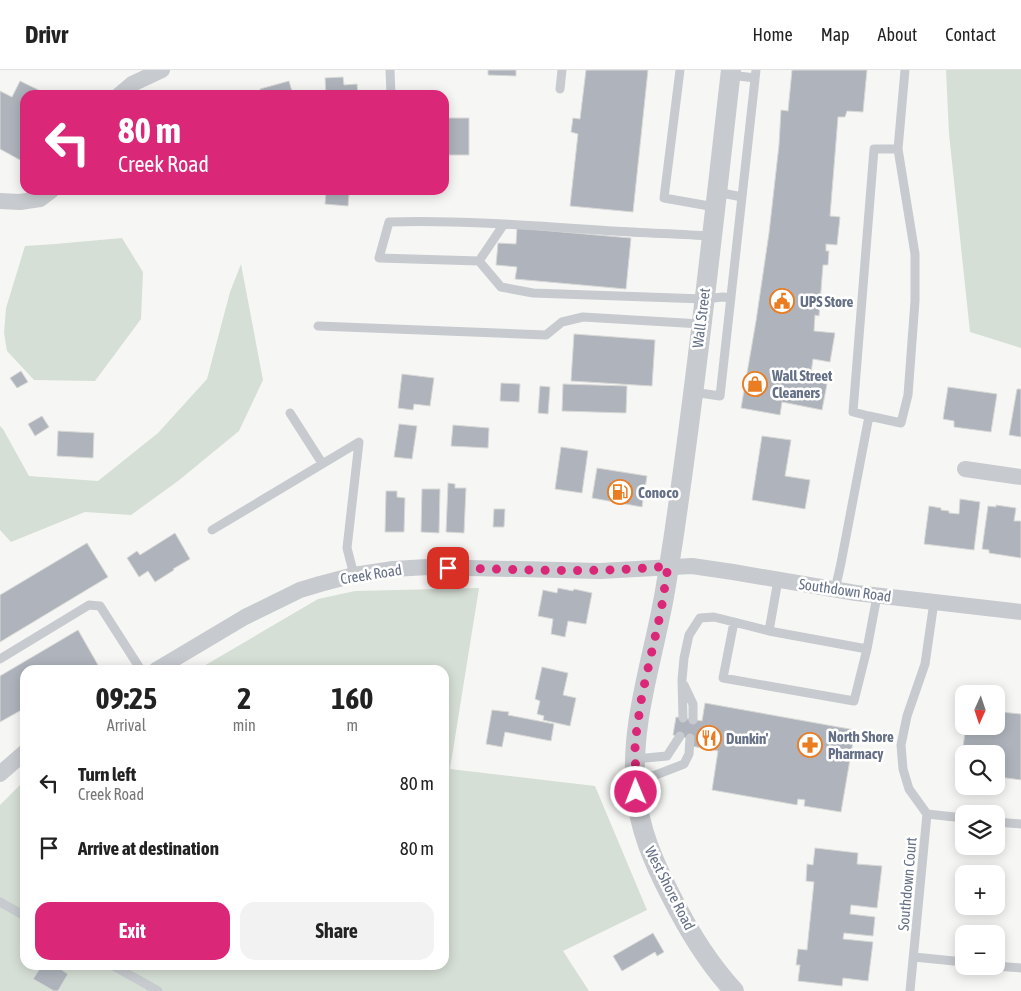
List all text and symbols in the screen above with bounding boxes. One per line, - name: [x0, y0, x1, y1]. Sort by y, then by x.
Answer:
- text: Drivr: [25, 21, 68, 48]
- text: Home: [753, 24, 793, 45]
- text: Map: [821, 24, 850, 45]
- text: About: [878, 24, 917, 45]
- text: Contact: [945, 24, 996, 45]
- icon: left: [35, 110, 100, 175]
- text: 80 m: [118, 110, 181, 150]
- text: Creek Road: [118, 151, 209, 177]
- street label: Wall Street: [689, 287, 713, 349]
- public building icon: UPS Store: [769, 288, 795, 314]
- place label: UPS Store: [800, 293, 854, 310]
- place label: Wall Street Cleaners: [771, 367, 833, 401]
- shop icon: Wall Street Cleaners: [742, 371, 768, 397]
- fuel station icon: Conoco: [607, 479, 633, 505]
- place label: Conoco: [638, 484, 679, 501]
- pin: [427, 547, 469, 589]
- icon: arrive: [434, 554, 462, 582]
- street label: Creek Road: [339, 561, 403, 587]
- street label: Southdown Road: [798, 575, 892, 605]
- text: 09:25: [95, 681, 157, 715]
- text: 2: [237, 681, 251, 715]
- text: 160: [331, 681, 373, 715]
- north arrow: [955, 685, 1005, 735]
- map controls: [955, 685, 1005, 975]
- text: Arrival: [107, 716, 146, 734]
- text: min: [233, 716, 256, 734]
- text: m: [347, 716, 358, 734]
- restaurant icon: Dunkin': [696, 725, 722, 751]
- place label: North Shore Pharmacy: [828, 728, 894, 762]
- place label: Dunkin': [726, 730, 769, 747]
- pharmacy icon: North Shore Pharmacy: [797, 732, 823, 758]
- button: search: [955, 745, 1005, 795]
- text: Turn left: [78, 763, 136, 785]
- position arrow: [609, 765, 661, 817]
- icon: left: [35, 769, 63, 797]
- text: 80 m: [400, 772, 434, 794]
- text: Creek Road: [78, 785, 144, 803]
- button: layers: [955, 805, 1005, 855]
- icon: arrive: [35, 834, 63, 862]
- street label: Southdown Court: [894, 836, 920, 932]
- text: Arrive at destination: [78, 837, 219, 859]
- text: 80 m: [400, 837, 434, 859]
- street label: West Shore Road: [642, 843, 698, 933]
- button: +: [955, 865, 1005, 915]
- button: Exit: [35, 902, 230, 960]
- button: Share: [240, 902, 434, 960]
- button: −: [955, 925, 1005, 975]

